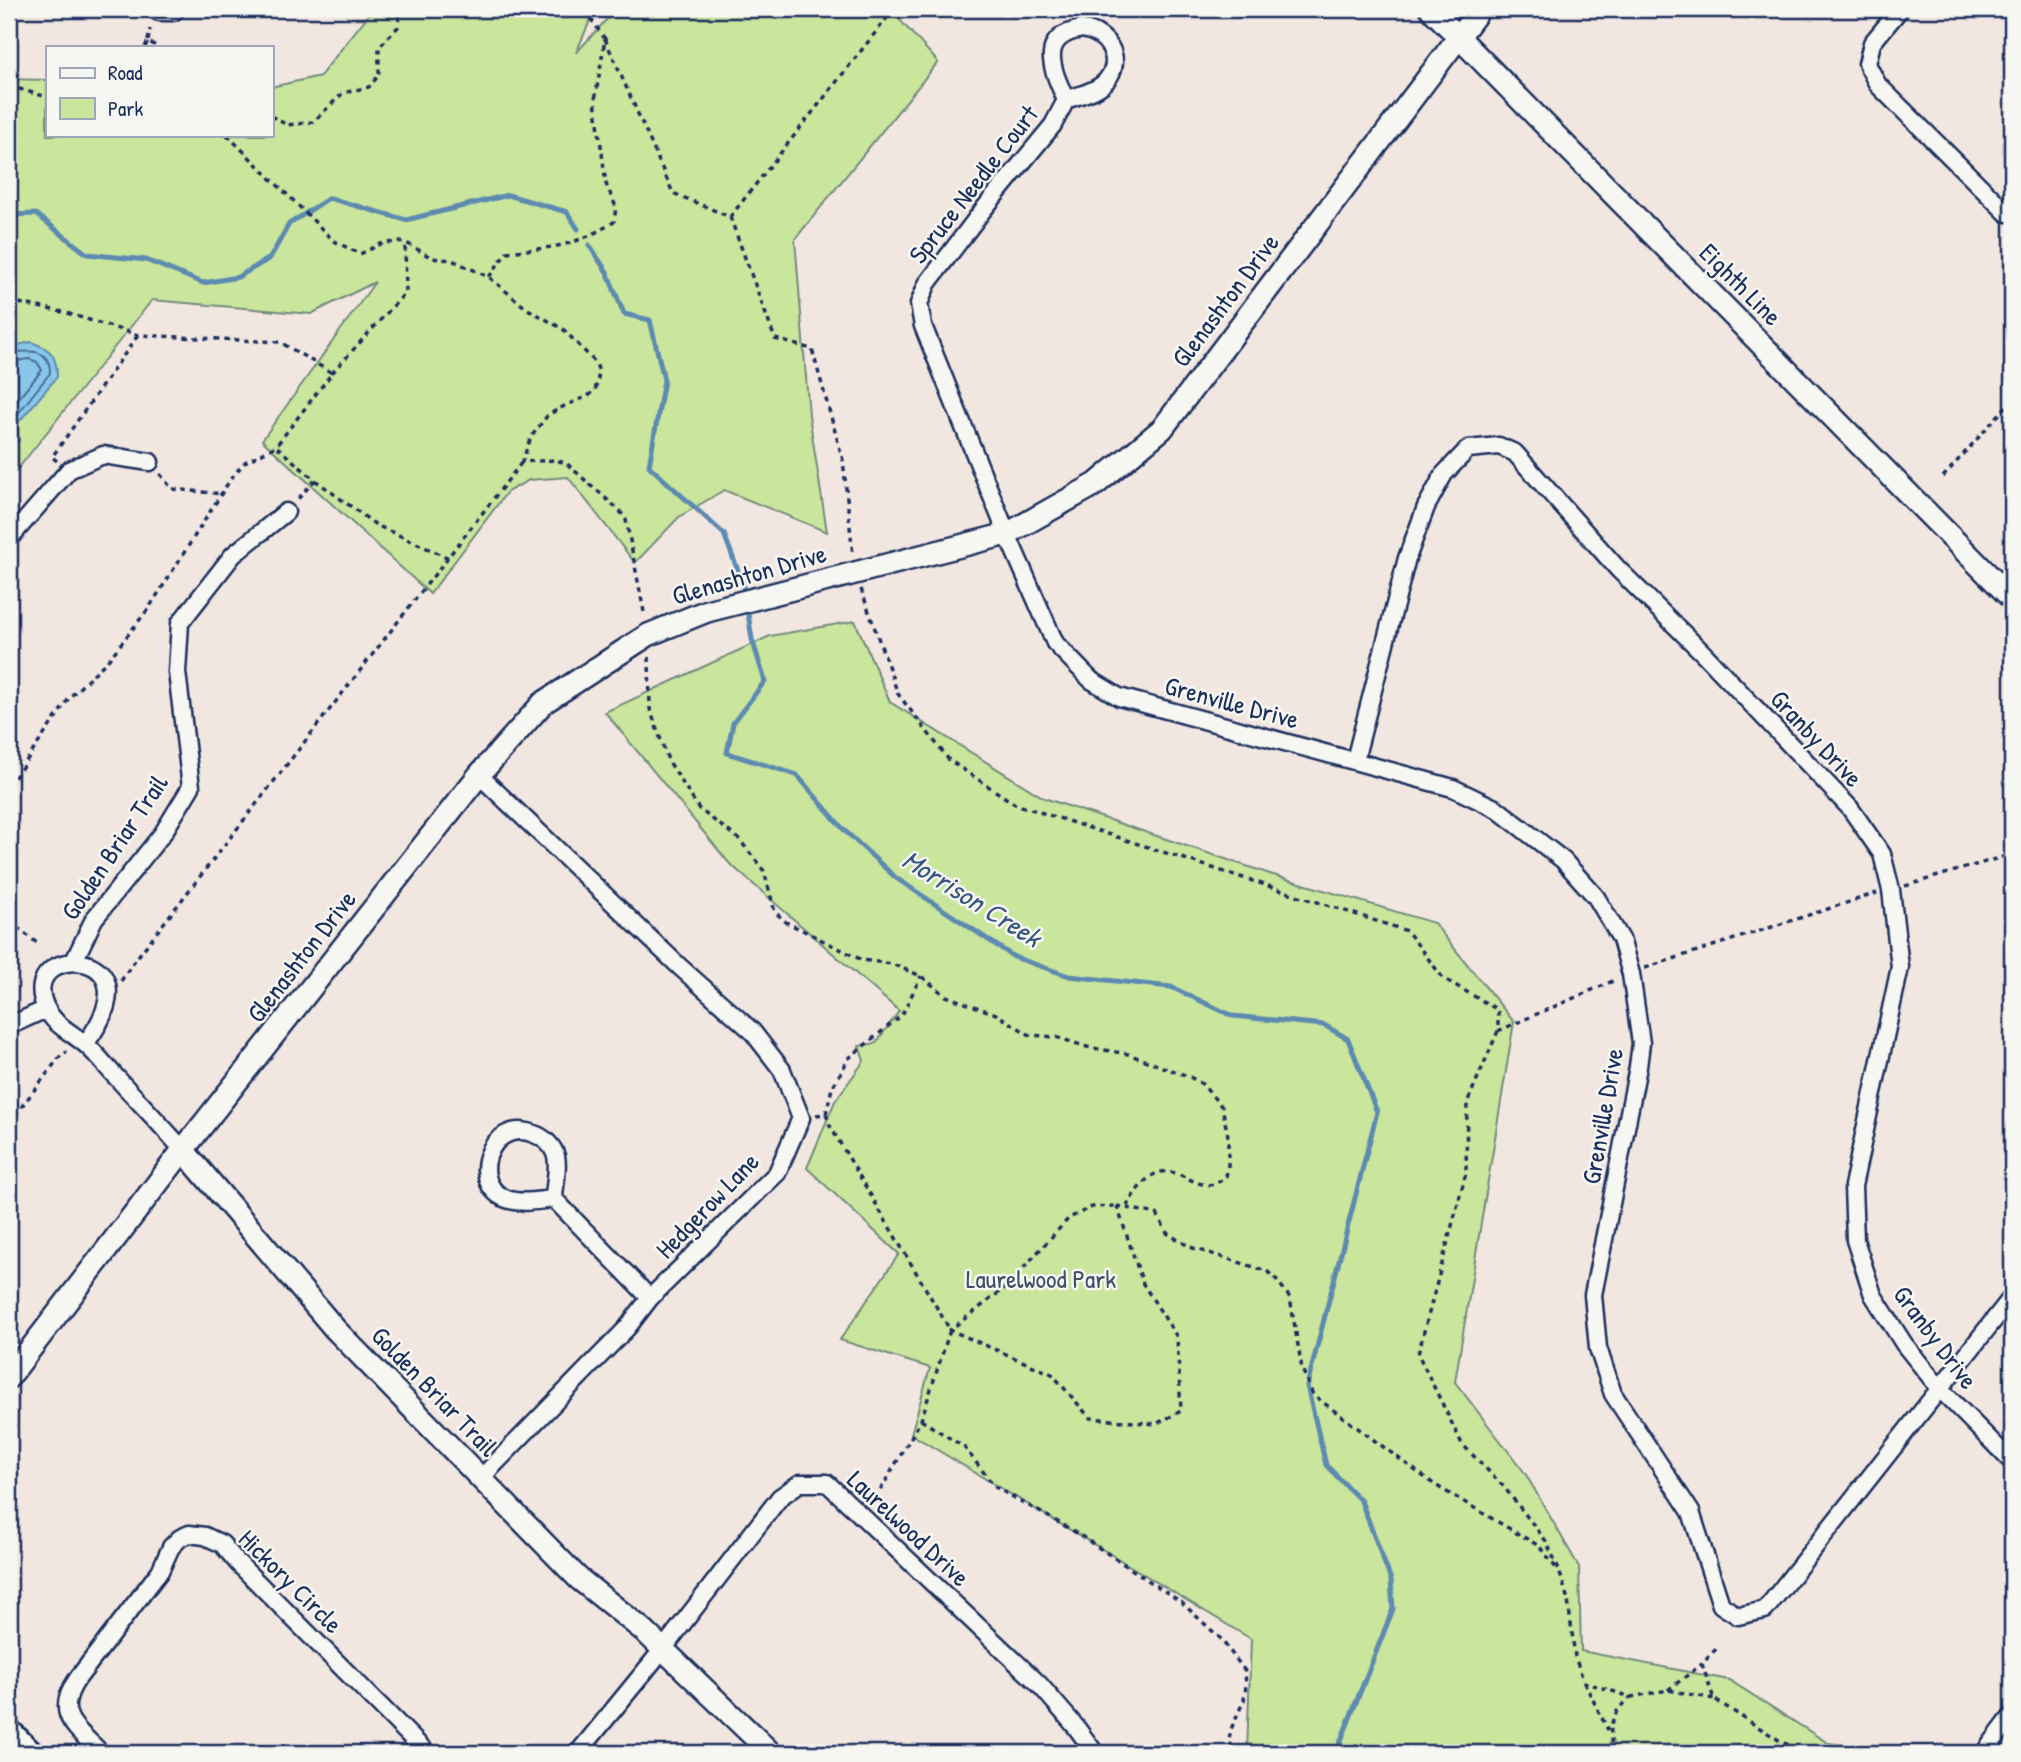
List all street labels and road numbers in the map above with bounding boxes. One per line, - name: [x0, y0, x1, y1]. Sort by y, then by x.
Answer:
- street label: Spruce Needle Court: [900, 97, 1047, 270]
- street label: Glenashton Drive: [1163, 226, 1287, 374]
- street label: Eighth Line: [1692, 235, 1790, 333]
- street label: Glenashton Drive: [668, 535, 830, 613]
- street label: Grenville Drive: [1161, 667, 1303, 737]
- street label: Granby Drive: [1763, 682, 1871, 794]
- street label: Golden Briar Trail: [52, 767, 176, 927]
- street label: Glenashton Drive: [238, 883, 364, 1029]
- street label: Grenville Drive: [1573, 1045, 1631, 1187]
- street label: Hedgerow Lane: [648, 1144, 766, 1266]
- street label: Granby Drive: [1886, 1278, 1986, 1396]
- street label: Golden Briar Trail: [364, 1318, 506, 1464]
- street label: Laurelwood Drive: [840, 1462, 978, 1594]
- street label: Hickory Circle: [231, 1521, 351, 1641]

